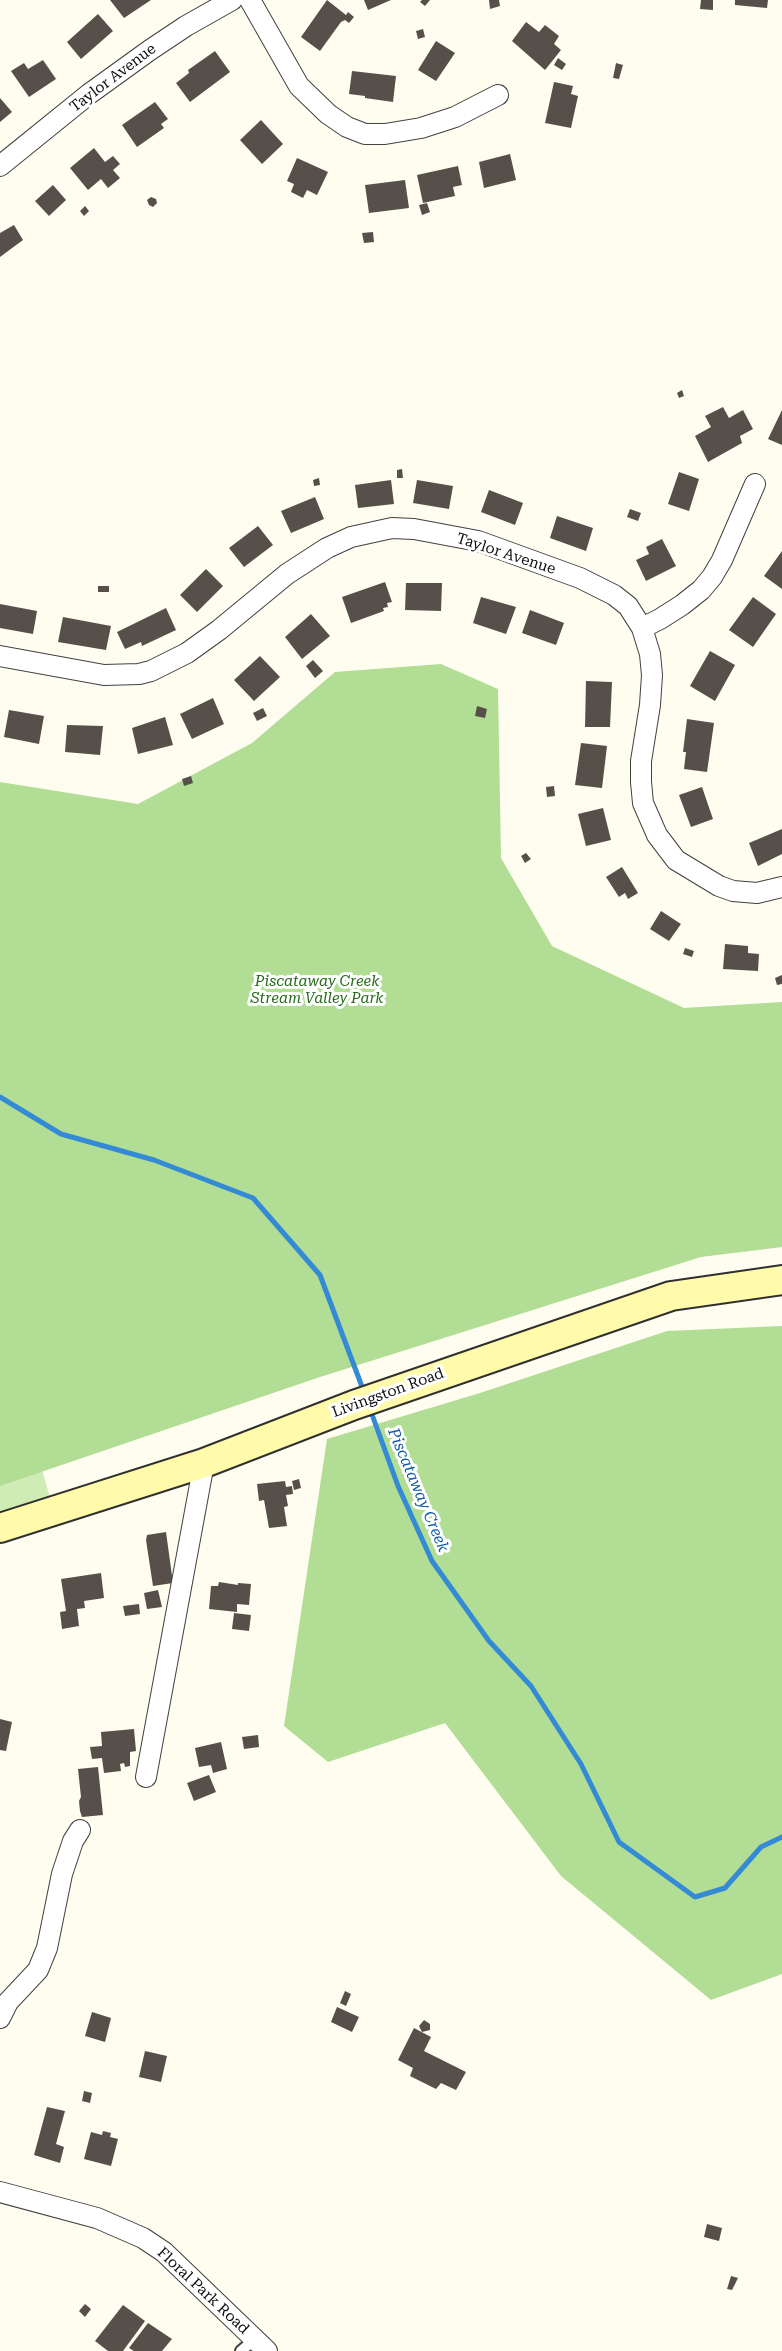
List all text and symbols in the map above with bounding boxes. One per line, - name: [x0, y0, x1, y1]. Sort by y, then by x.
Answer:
- street label: Taylor Avenue: [66, 40, 160, 116]
- street label: Taylor Avenue: [454, 529, 558, 579]
- park label: Piscataway Creek Stream Valley Park: [250, 973, 384, 1008]
- street label: Livingston Road: [330, 1364, 446, 1422]
- water label: Piscataway Creek: [383, 1425, 453, 1555]
- street label: Floral Park Road: [153, 2244, 253, 2338]

